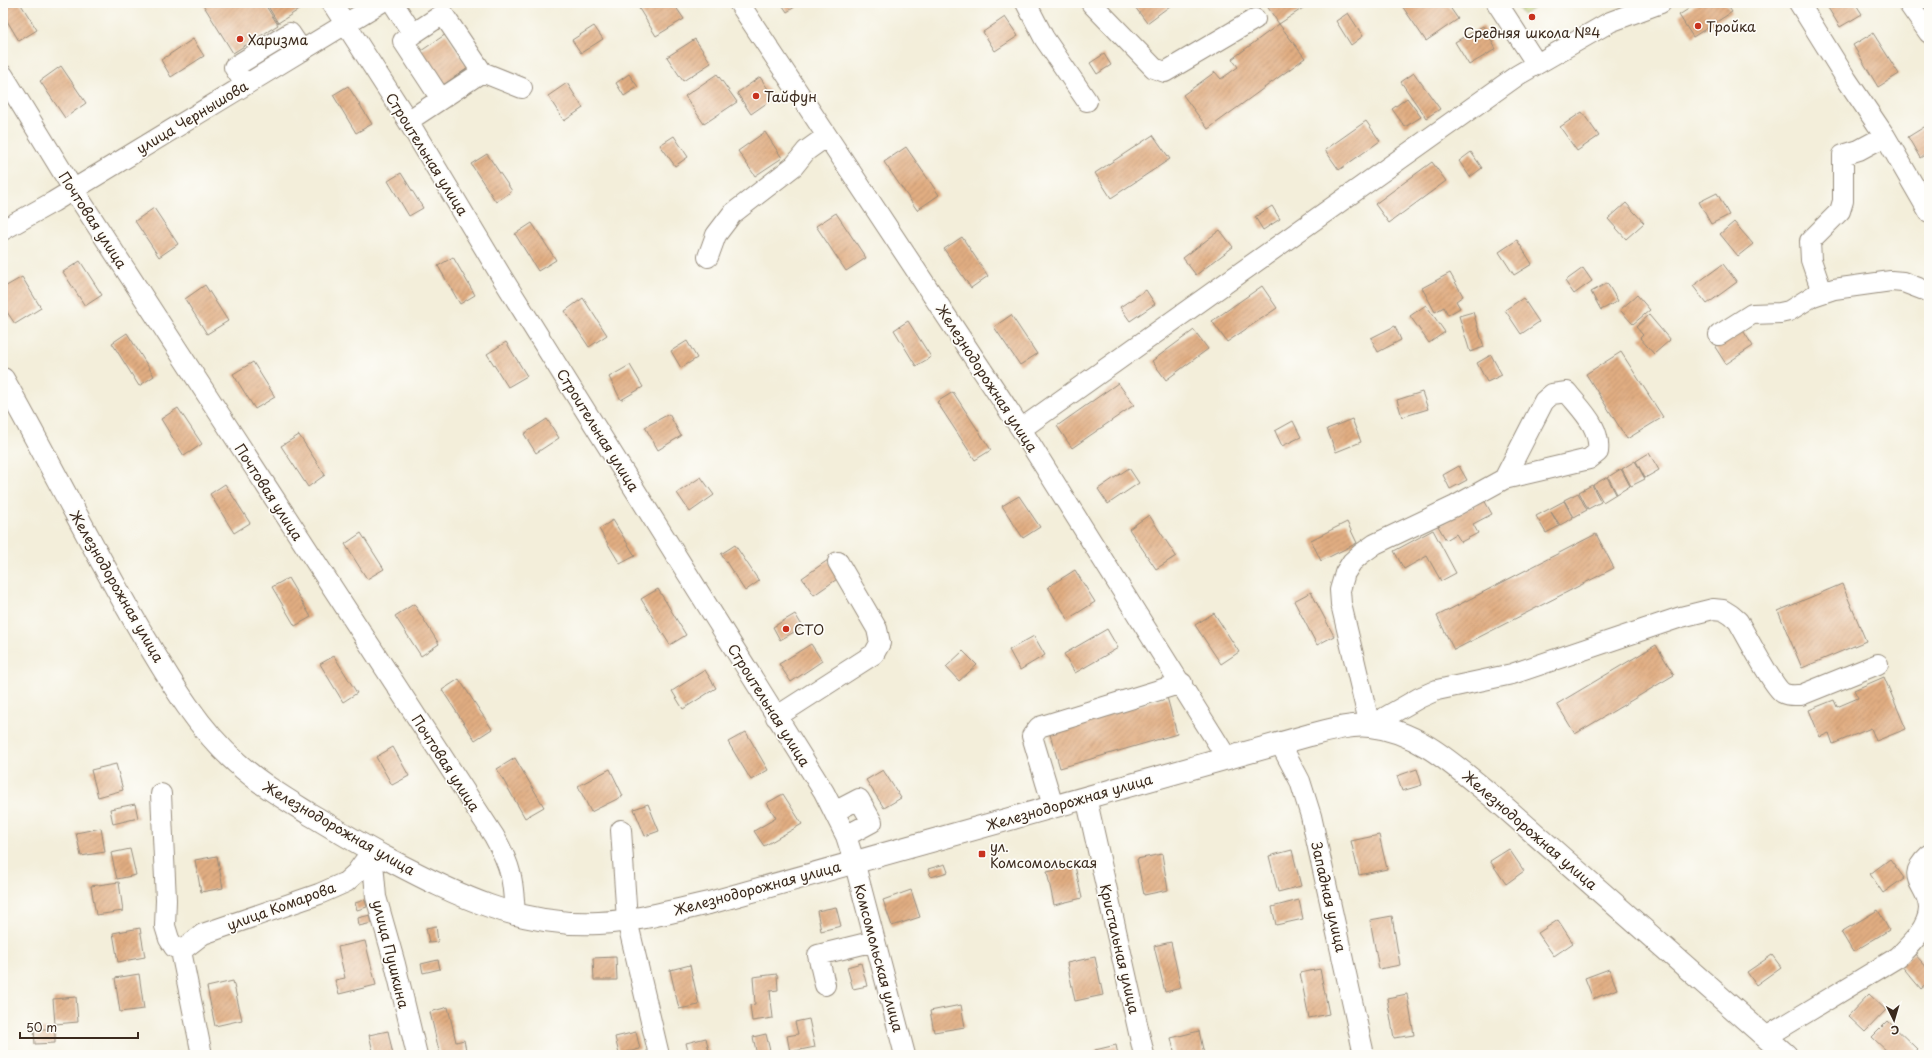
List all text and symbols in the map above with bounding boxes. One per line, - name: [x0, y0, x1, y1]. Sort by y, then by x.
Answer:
- marker: Средняя школа №4: [1527, 12, 1537, 22]
- place label: Тройка: [1706, 16, 1756, 37]
- marker: Тройка: [1693, 21, 1703, 31]
- place label: Средняя школа №4: [1463, 22, 1601, 43]
- place label: Харизма: [248, 29, 308, 50]
- marker: Харизма: [235, 34, 245, 44]
- street label: улица Чернышова: [132, 75, 252, 159]
- place label: Тайфун: [764, 86, 817, 107]
- street label: Строительная улица: [381, 88, 473, 220]
- marker: Тайфун: [751, 91, 761, 101]
- street label: Почтовая улица: [54, 167, 132, 273]
- street label: Железнодорожная улица: [931, 300, 1043, 456]
- street label: Строительная улица: [552, 364, 644, 496]
- street label: Почтовая улица: [230, 439, 308, 545]
- street label: Железнодорожная улица: [65, 506, 169, 666]
- place label: СТО: [794, 619, 824, 640]
- marker: СТО: [781, 624, 791, 634]
- street label: Строительная улица: [723, 639, 815, 771]
- street label: Почтовая улица: [407, 710, 485, 816]
- street label: Железнодорожная улица: [1458, 765, 1602, 895]
- street label: Железнодорожная улица: [983, 768, 1155, 836]
- street label: Железнодорожная улица: [259, 776, 419, 880]
- place label: ул. Комсомольская: [990, 836, 1097, 873]
- street label: Западная улица: [1306, 840, 1352, 954]
- marker: ул. Комсомольская: [977, 849, 987, 859]
- street label: Железнодорожная улица: [671, 855, 843, 920]
- street label: улица Комарова: [224, 876, 339, 935]
- street label: Комсомольская улица: [849, 882, 909, 1035]
- street label: Кристальная улица: [1095, 882, 1145, 1016]
- street label: улица Пушкина: [367, 898, 415, 1011]
- north arrow: [1874, 1000, 1914, 1040]
- scale bar: [20, 1014, 138, 1040]
- text: 50 m: [26, 1018, 57, 1036]
- text: С: [1890, 1022, 1900, 1039]

